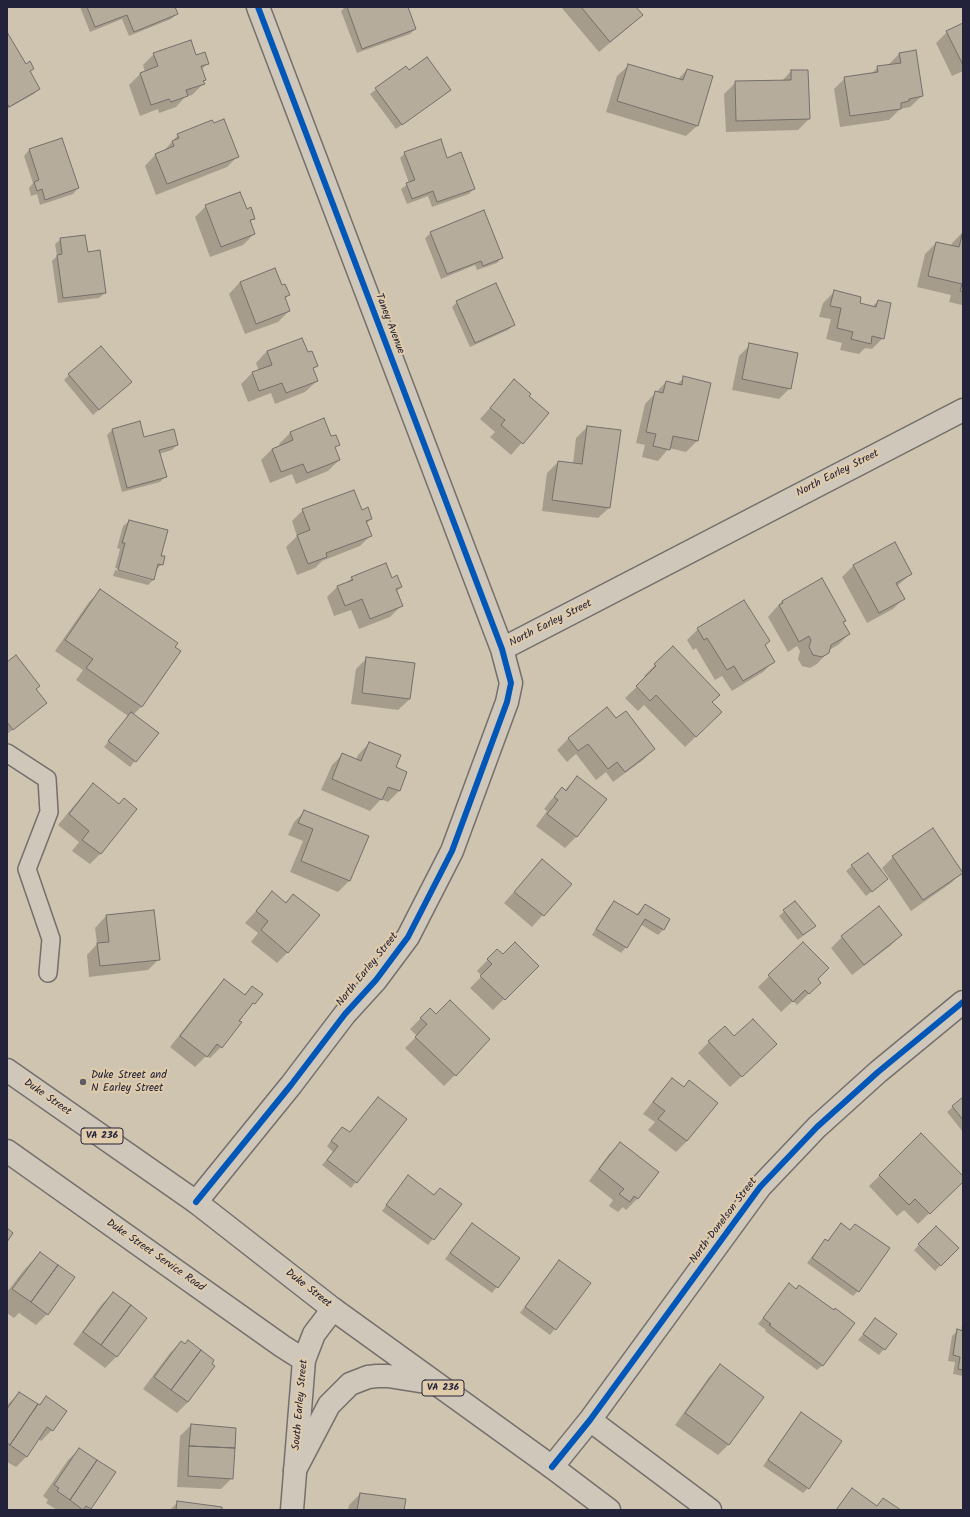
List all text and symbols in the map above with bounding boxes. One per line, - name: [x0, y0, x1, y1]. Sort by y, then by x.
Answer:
- street label: Taney Avenue: [371, 292, 407, 356]
- street label: North Earley Street: [794, 447, 882, 501]
- street label: North Earley Street: [507, 597, 595, 651]
- street label: North Earley Street: [334, 930, 402, 1010]
- place label: Duke Street and N Earley Street: [91, 1069, 167, 1095]
- street label: Duke Street: [21, 1077, 73, 1119]
- marker: Duke Street and N Earley Street: [78, 1077, 88, 1087]
- road number: VA 236: [81, 1128, 123, 1144]
- street label: North Donelson Street: [687, 1175, 761, 1267]
- street label: Duke Street Service Road: [103, 1217, 207, 1295]
- street label: Duke Street: [282, 1267, 334, 1311]
- street label: South Earley Street: [290, 1359, 312, 1451]
- road number: VA 236: [422, 1380, 464, 1396]

